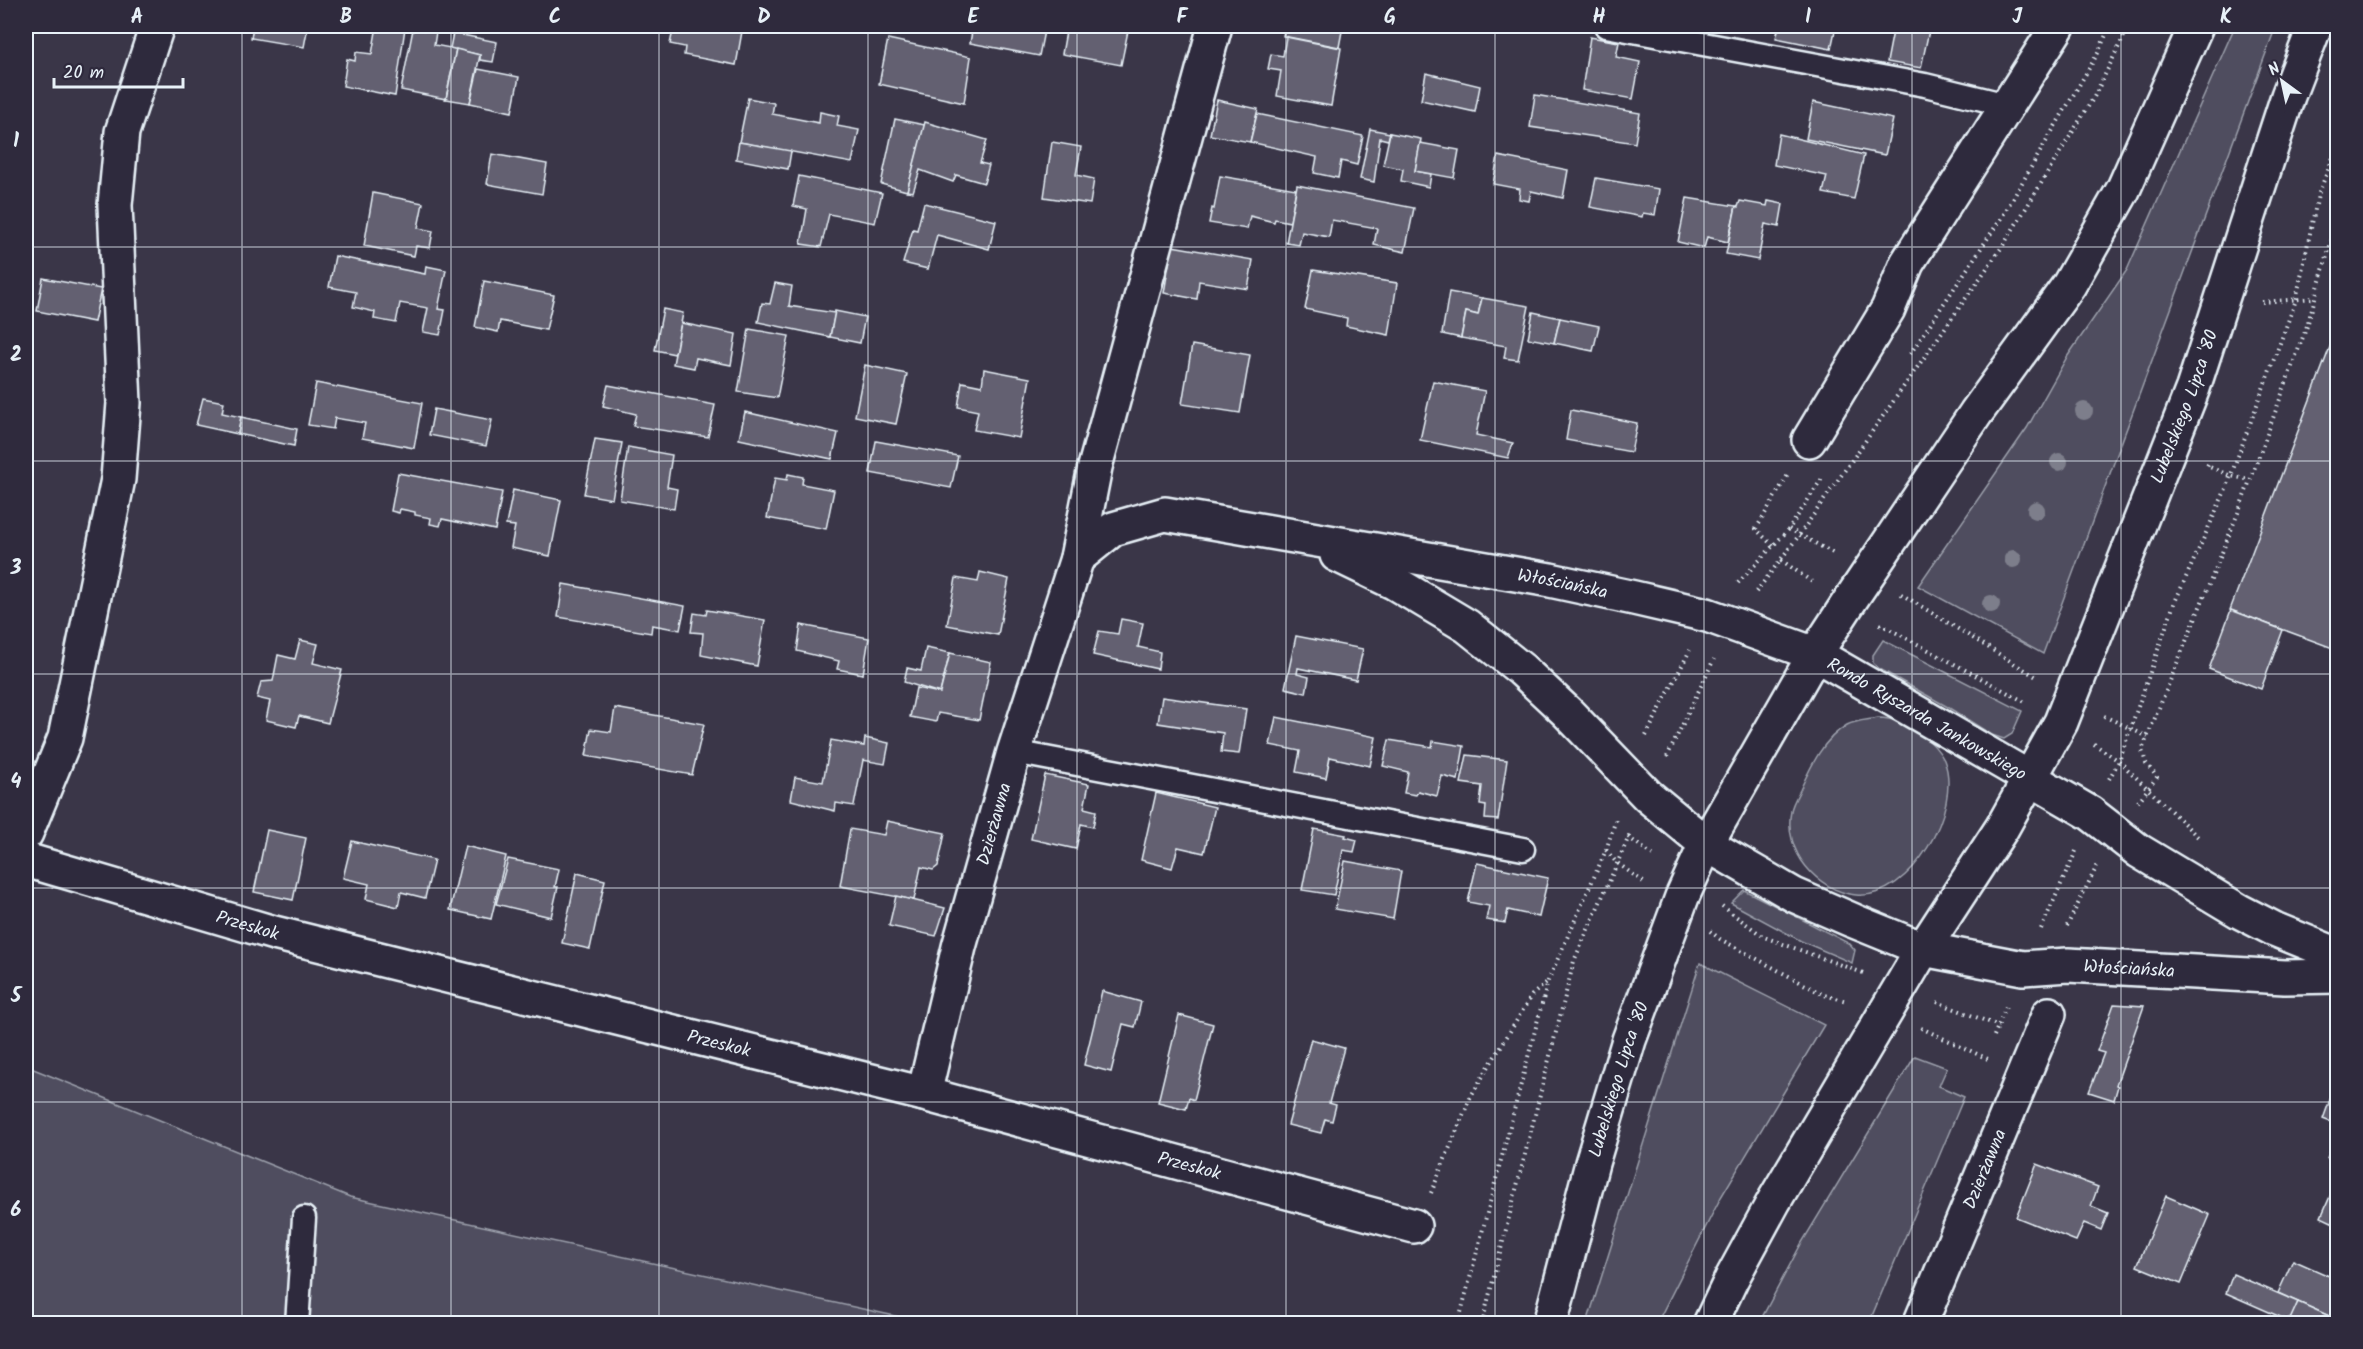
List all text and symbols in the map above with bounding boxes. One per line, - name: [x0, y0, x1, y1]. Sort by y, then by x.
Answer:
- text: A: [131, 2, 143, 34]
- text: B: [340, 2, 352, 34]
- text: C: [549, 2, 561, 34]
- text: D: [757, 2, 771, 34]
- text: E: [967, 2, 979, 34]
- text: F: [1177, 2, 1189, 34]
- text: G: [1384, 2, 1396, 34]
- text: H: [1592, 2, 1606, 34]
- text: I: [1805, 2, 1811, 34]
- text: J: [2012, 2, 2023, 34]
- text: K: [2220, 2, 2232, 34]
- scale bar: [54, 51, 183, 89]
- north arrow: [2252, 51, 2312, 111]
- text: N: [2264, 56, 2286, 83]
- text: 20 m: [63, 59, 104, 88]
- text: 1: [13, 126, 19, 158]
- street label: Lubelskiego Lipca '80: [2144, 326, 2227, 488]
- text: 2: [10, 340, 22, 372]
- text: 3: [10, 553, 22, 585]
- street label: Włościańska: [1515, 562, 1610, 608]
- street label: Rondo Ryszarda Jankowskiego: [1821, 651, 2032, 789]
- text: 4: [11, 767, 22, 799]
- street label: Dzierżawna: [970, 780, 1021, 869]
- street label: Przeskok: [212, 904, 282, 950]
- street label: Włościańska: [2083, 953, 2176, 987]
- text: 5: [10, 981, 23, 1013]
- street label: Lubelskiego Lipca '80: [1581, 998, 1658, 1161]
- street label: Przeskok: [684, 1023, 754, 1067]
- street label: Dzierżawna: [1956, 1125, 2016, 1214]
- street label: Przeskok: [1154, 1145, 1224, 1189]
- text: 6: [11, 1195, 22, 1227]

